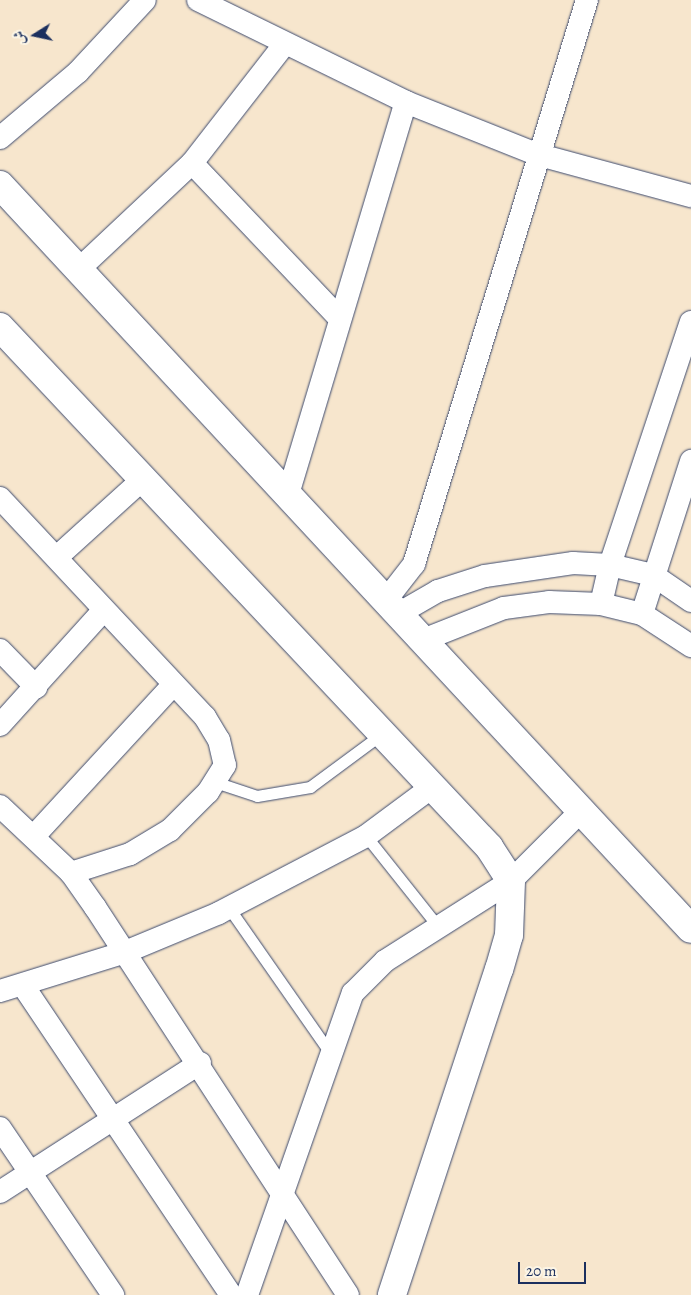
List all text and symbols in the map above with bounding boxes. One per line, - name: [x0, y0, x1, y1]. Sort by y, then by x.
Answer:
- north arrow: [10, 10, 60, 60]
- text: ش: [9, 29, 30, 46]
- scale bar: [521, 1252, 588, 1284]
- text: 20 m: [526, 1261, 557, 1281]

